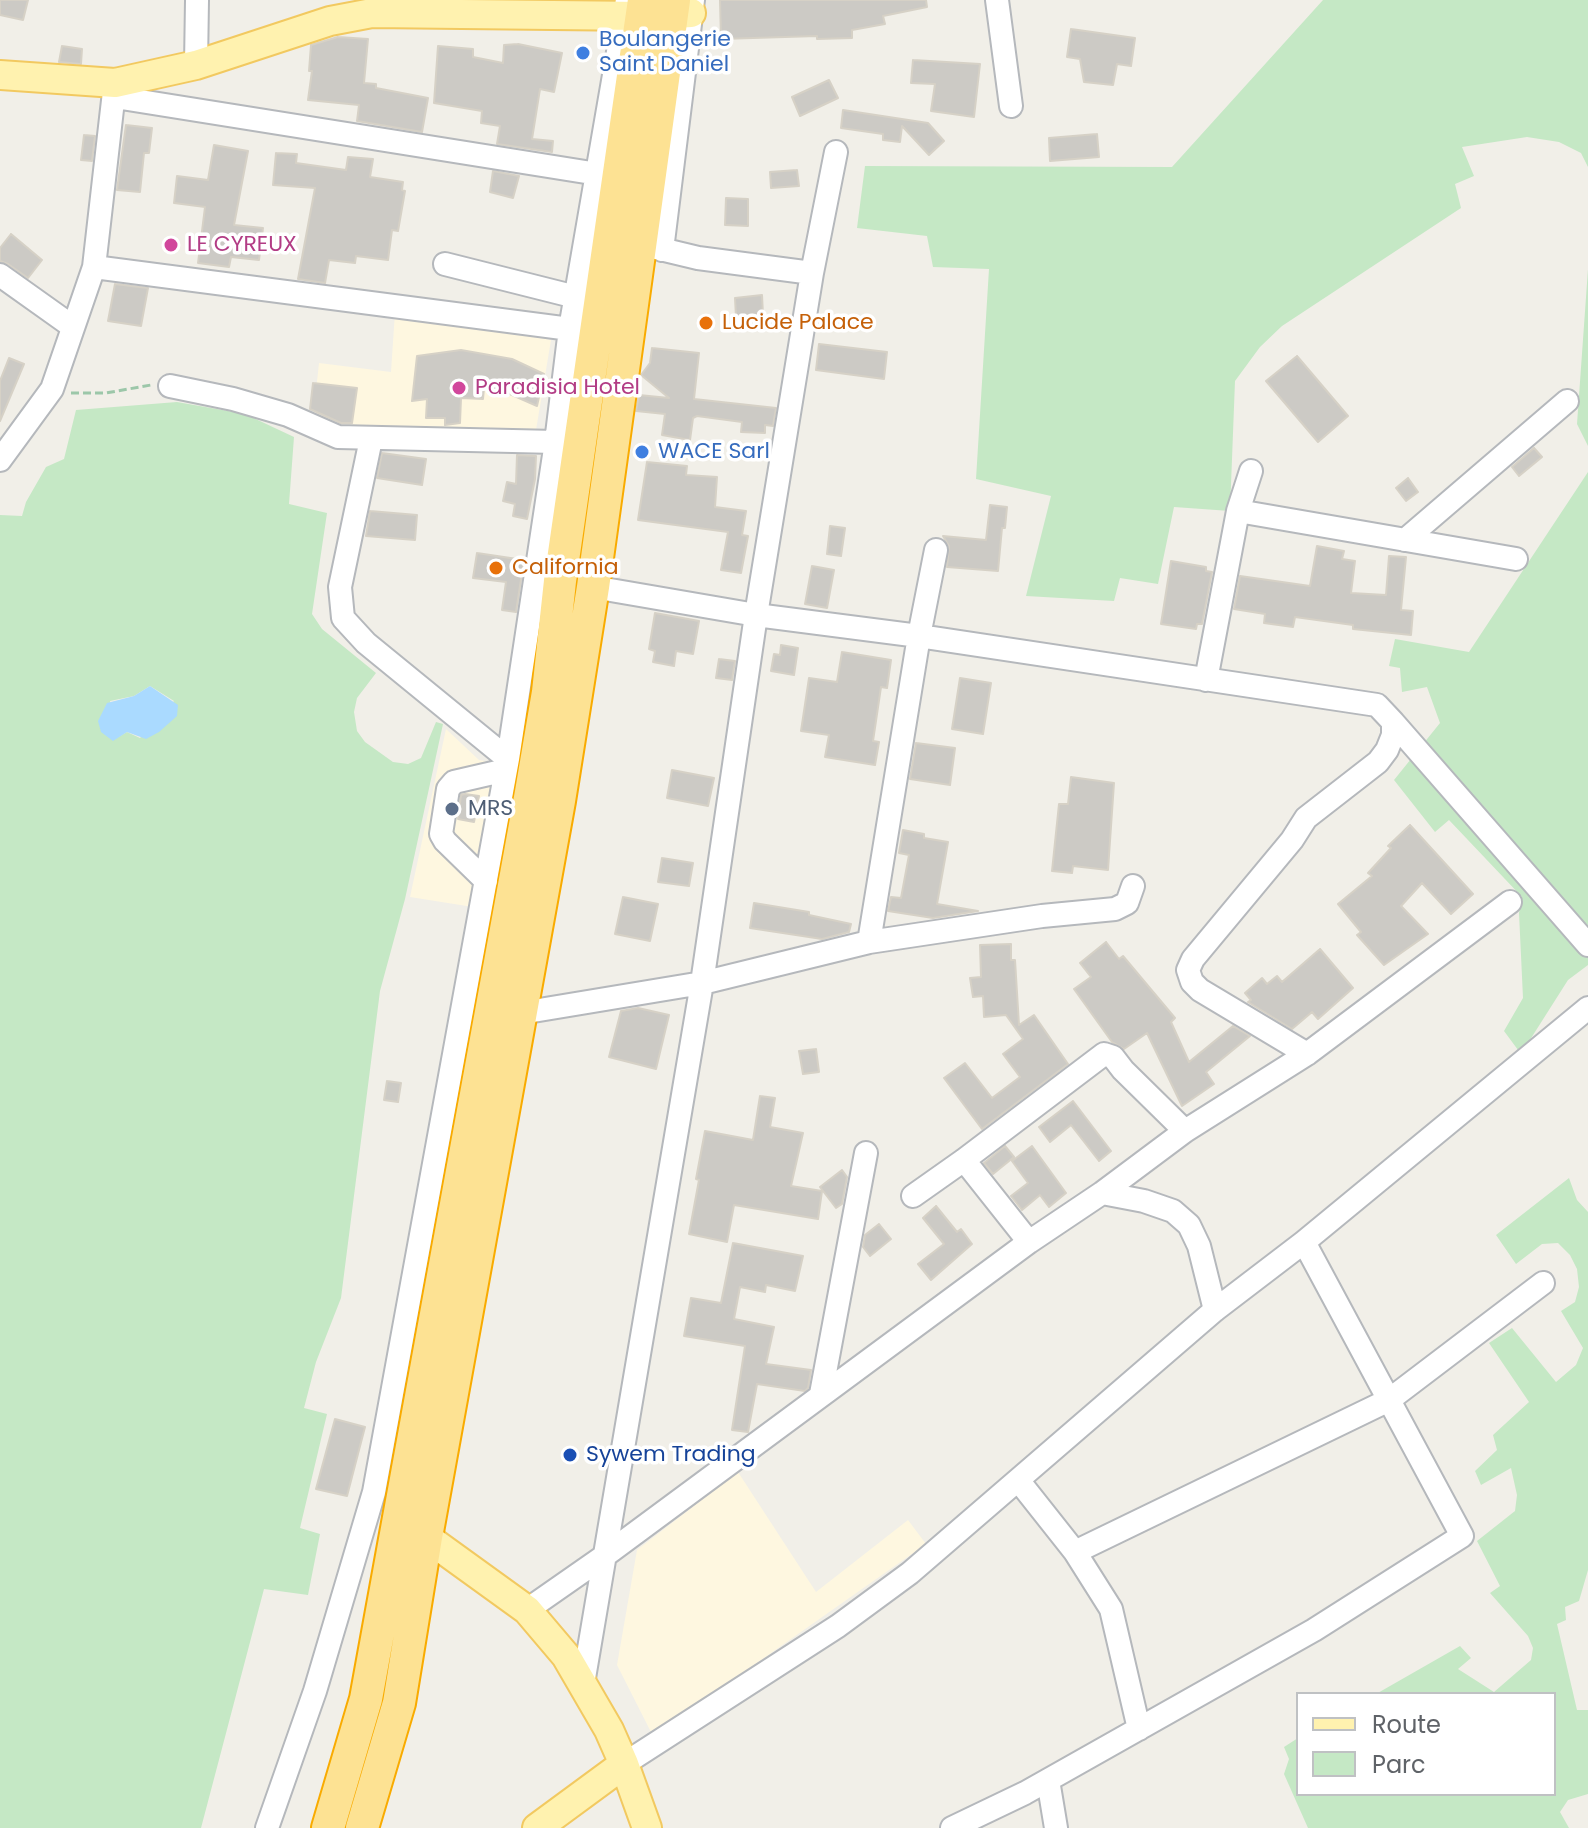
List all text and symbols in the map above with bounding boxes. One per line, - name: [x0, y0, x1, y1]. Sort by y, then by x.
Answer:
- place label: Boulangerie Saint Daniel: [599, 27, 731, 78]
- marker: Boulangerie Saint Daniel: [574, 44, 592, 62]
- place label: LE CYREUX: [187, 232, 297, 258]
- marker: LE CYREUX: [162, 236, 180, 254]
- place label: Lucide Palace: [722, 310, 874, 336]
- marker: Lucide Palace: [697, 314, 715, 332]
- place label: Paradisia Hotel: [475, 375, 640, 401]
- marker: Paradisia Hotel: [450, 379, 468, 397]
- place label: WACE Sarl: [658, 439, 770, 465]
- marker: WACE Sarl: [633, 443, 651, 461]
- place label: California: [512, 555, 619, 581]
- marker: California: [487, 559, 505, 577]
- place label: MRS: [468, 796, 513, 822]
- marker: MRS: [443, 800, 461, 818]
- place label: Sywem Trading: [586, 1442, 756, 1468]
- marker: Sywem Trading: [561, 1446, 579, 1464]
- legend: [1296, 1692, 1556, 1796]
- text: Route: [1372, 1708, 1441, 1741]
- text: Parc: [1372, 1748, 1426, 1781]

